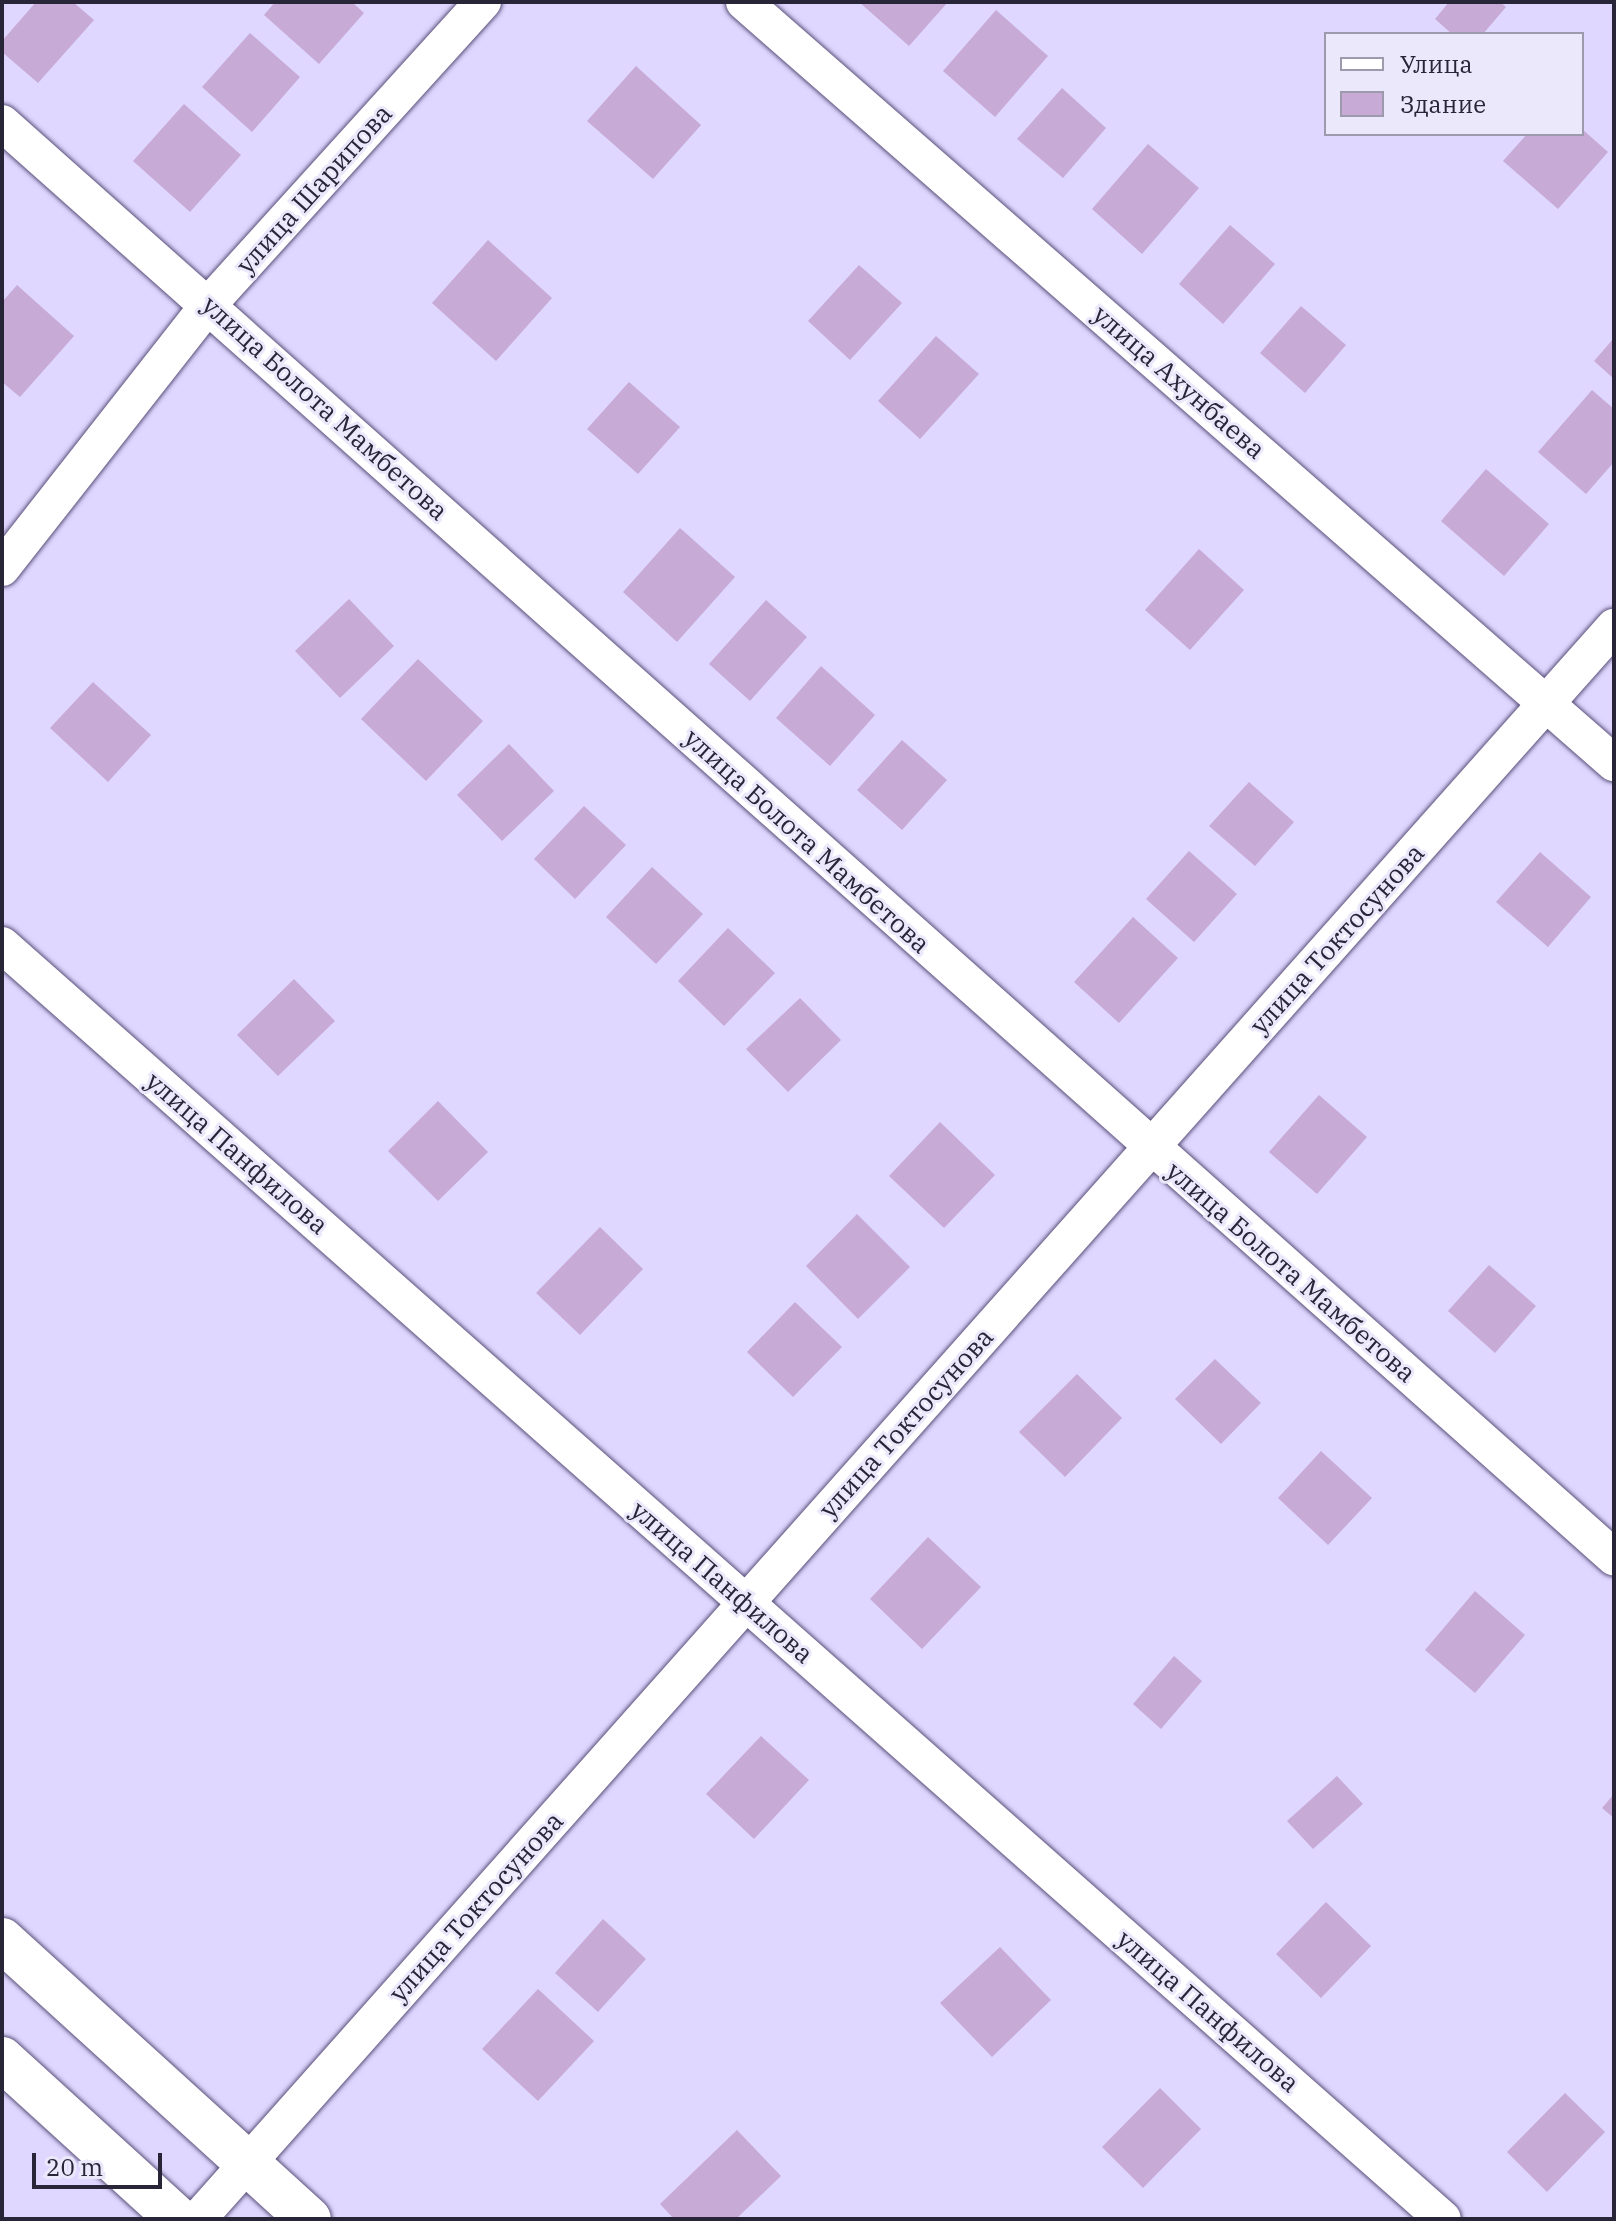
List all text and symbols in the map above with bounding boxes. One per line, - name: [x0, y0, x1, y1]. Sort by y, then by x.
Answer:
- legend: [1324, 32, 1584, 136]
- text: Улица: [1400, 48, 1473, 80]
- text: Здание: [1400, 88, 1486, 120]
- street label: улица Шарипова: [230, 98, 398, 280]
- street label: улица Болота Мамбетова: [196, 289, 454, 527]
- street label: улица Ахунбаева: [1086, 299, 1272, 465]
- street label: улица Болота Мамбетова: [678, 722, 936, 960]
- street label: улица Токтосунова: [1243, 838, 1431, 1040]
- street label: улица Панфилова: [139, 1065, 335, 1241]
- street label: улица Болота Мамбетова: [1160, 1155, 1422, 1389]
- street label: улица Токтосунова: [812, 1322, 1000, 1524]
- street label: улица Панфилова: [624, 1494, 820, 1670]
- street label: улица Токтосунова: [382, 1806, 570, 2008]
- street label: улица Панфилова: [1110, 1923, 1306, 2099]
- scale bar: [36, 2137, 166, 2187]
- text: 20 m: [46, 2151, 103, 2183]

